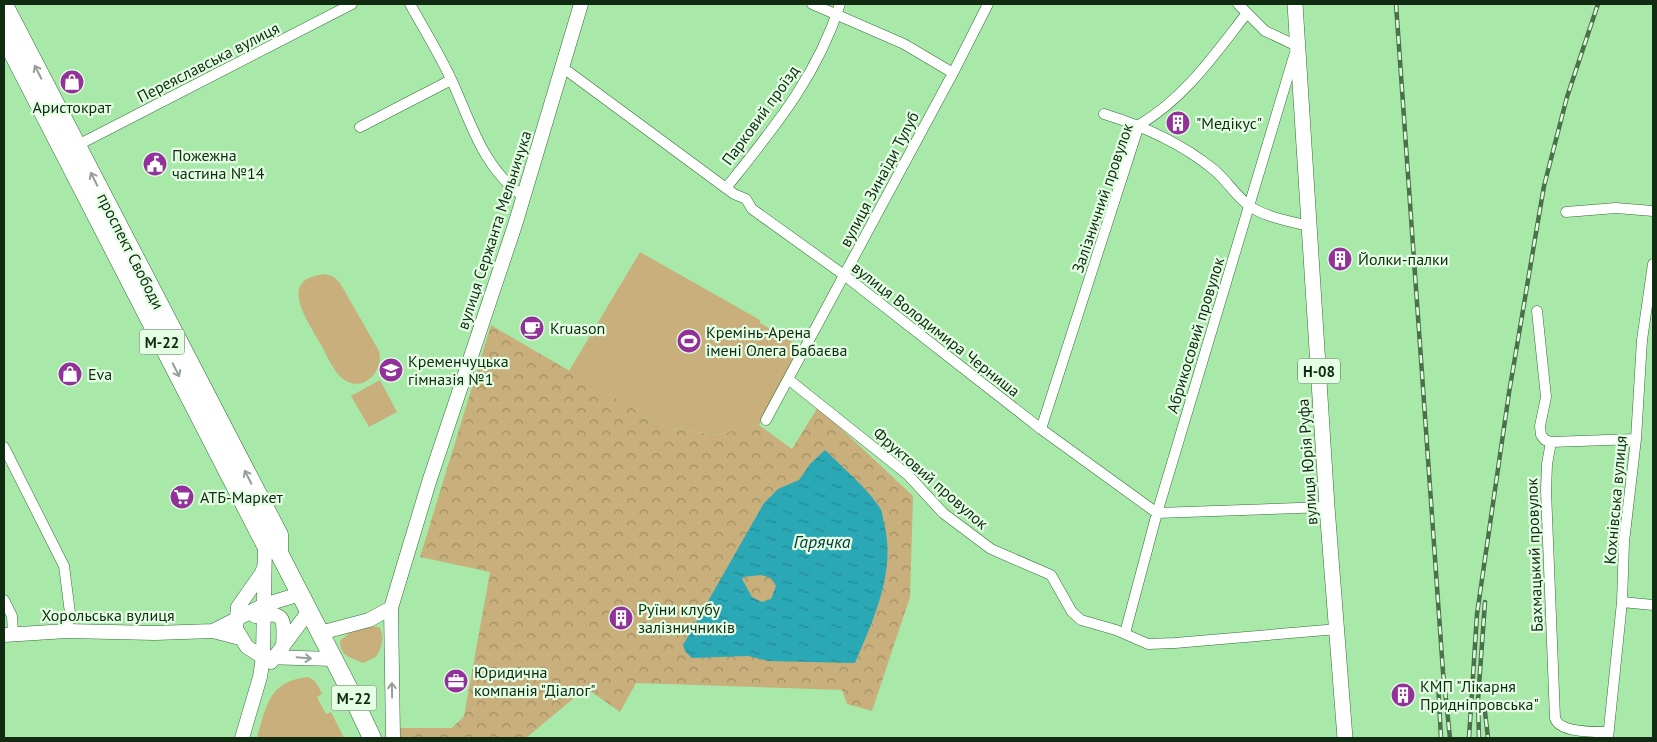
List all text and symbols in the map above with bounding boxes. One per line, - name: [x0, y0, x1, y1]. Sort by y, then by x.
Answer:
- street label: Переяславська вулиця: [133, 17, 283, 107]
- street label: Парковий проїзд: [717, 61, 803, 169]
- one-way arrow: [33, 65, 42, 80]
- shop icon: Аристократ: [59, 69, 85, 95]
- place label: Аристократ: [32, 97, 112, 117]
- street label: вулиця Зинаїди Тулуб: [835, 108, 923, 250]
- building icon: "Медікус": [1165, 110, 1191, 136]
- place label: "Медікус": [1196, 113, 1262, 133]
- street label: Залізничний провулок: [1067, 120, 1137, 275]
- street label: вулиця Сержанта Мельничука: [452, 128, 536, 332]
- place label: Пожежна частина №14: [172, 145, 265, 183]
- public building icon: Пожежна частина №14: [142, 151, 168, 177]
- one-way arrow: [89, 172, 98, 187]
- street label: проспект Свободи: [93, 190, 169, 312]
- building icon: Йолки-палки: [1327, 246, 1353, 272]
- place label: Йолки-палки: [1358, 249, 1449, 269]
- street label: Абрикосовий провулок: [1162, 254, 1228, 415]
- street label: вулиця Володимира Черниша: [848, 257, 1024, 401]
- cafe icon: Kruason: [519, 315, 545, 341]
- place label: Kruason: [550, 318, 605, 338]
- place label: Кремінь-Арена імені Олега Бабаєва: [706, 322, 847, 360]
- sports icon: Кремінь-Арена імені Олега Бабаєва: [676, 328, 702, 354]
- road number: М-22: [140, 330, 184, 354]
- place label: Кременчуцька гімназія №1: [408, 351, 509, 389]
- school or university icon: Кременчуцька гімназія №1: [378, 357, 404, 383]
- road number: Н-08: [1298, 358, 1340, 384]
- shop icon: Eva: [57, 361, 83, 387]
- one-way arrow: [171, 363, 181, 378]
- place label: Eva: [88, 364, 112, 384]
- street label: вулиця Юрія Руфа: [1293, 398, 1321, 526]
- street label: Фруктовий провулок: [869, 423, 993, 534]
- street label: Кохнівська вулиця: [1599, 435, 1631, 565]
- one-way arrow: [243, 469, 253, 484]
- street label: Бахмацький провулок: [1521, 477, 1547, 632]
- supermarket icon: АТБ-Маркет: [169, 484, 195, 510]
- place label: АТБ-Маркет: [200, 487, 284, 507]
- water label: Гарячка: [793, 530, 851, 553]
- place label: Руїни клубу залізничників: [638, 599, 735, 637]
- street label: Хорольська вулиця: [41, 605, 175, 625]
- building icon: Руїни клубу залізничників: [608, 605, 634, 631]
- one-way arrow: [296, 653, 312, 663]
- place label: Юридична компанія "Діалог": [474, 662, 596, 700]
- office icon: Юридична компанія "Діалог": [443, 668, 469, 694]
- place label: КМП "Лікарня Придніпровська": [1420, 676, 1539, 714]
- one-way arrow: [387, 682, 397, 698]
- building icon: КМП "Лікарня Придніпровська": [1390, 682, 1416, 708]
- road number: М-22: [332, 686, 376, 710]

